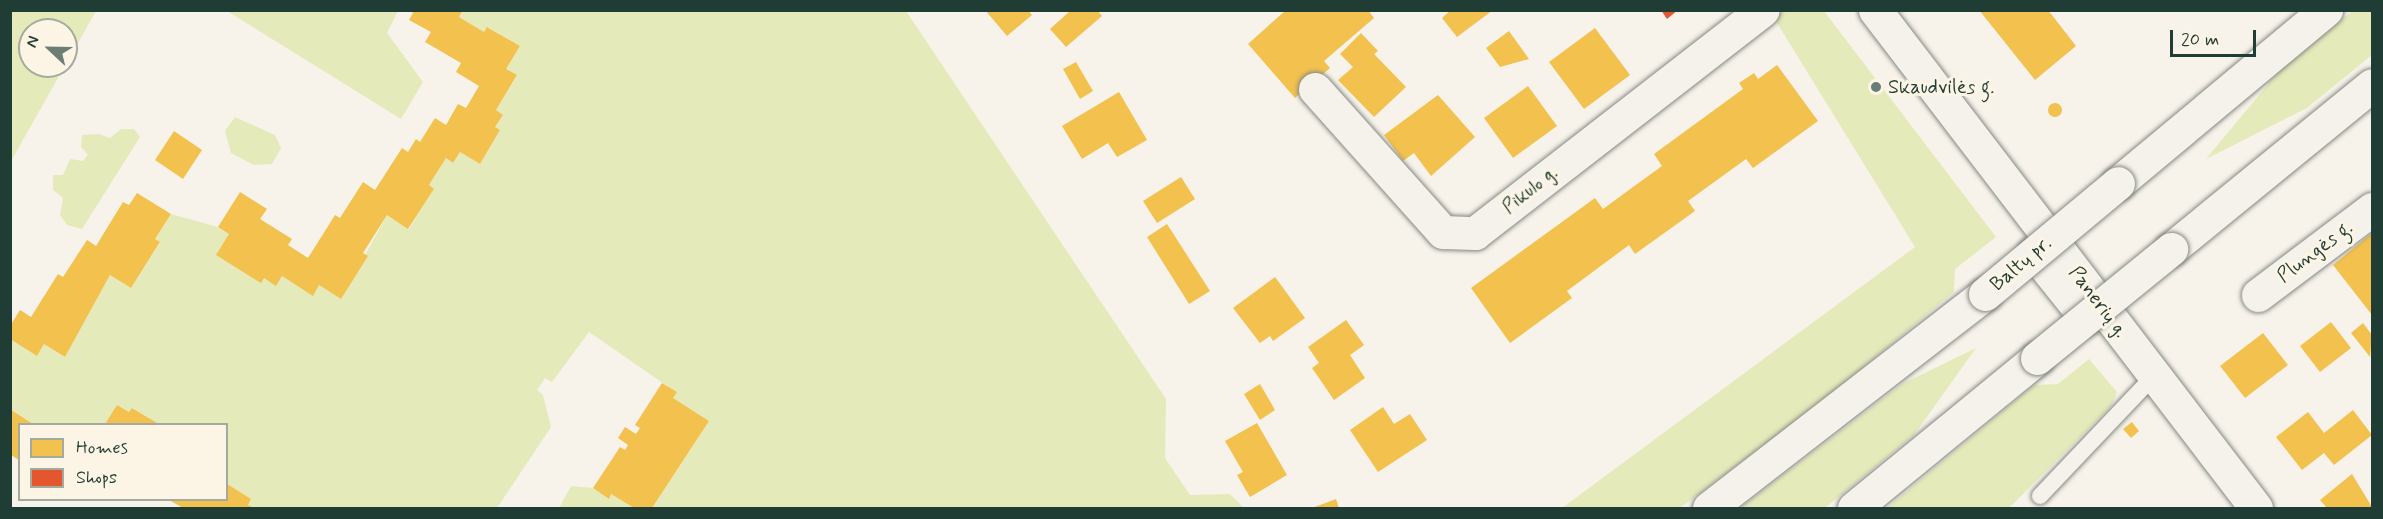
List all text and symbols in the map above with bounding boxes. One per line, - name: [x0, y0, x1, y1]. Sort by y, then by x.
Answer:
- north arrow: [18, 18, 78, 78]
- scale bar: [2173, 18, 2258, 56]
- text: 20 m: [2181, 28, 2219, 52]
- text: N: [21, 33, 44, 51]
- place label: Skaudvilės g.: [1888, 75, 1994, 99]
- marker: Skaudvilės g.: [1869, 80, 1883, 94]
- street label: Pikulo g.: [1497, 161, 1563, 219]
- street label: Plungės g.: [2273, 216, 2357, 288]
- street label: Baltų pr.: [1985, 231, 2057, 297]
- street label: Panerių g.: [2063, 261, 2133, 343]
- legend: [18, 423, 228, 501]
- text: Homes: [76, 436, 128, 460]
- text: Shops: [76, 466, 117, 490]

